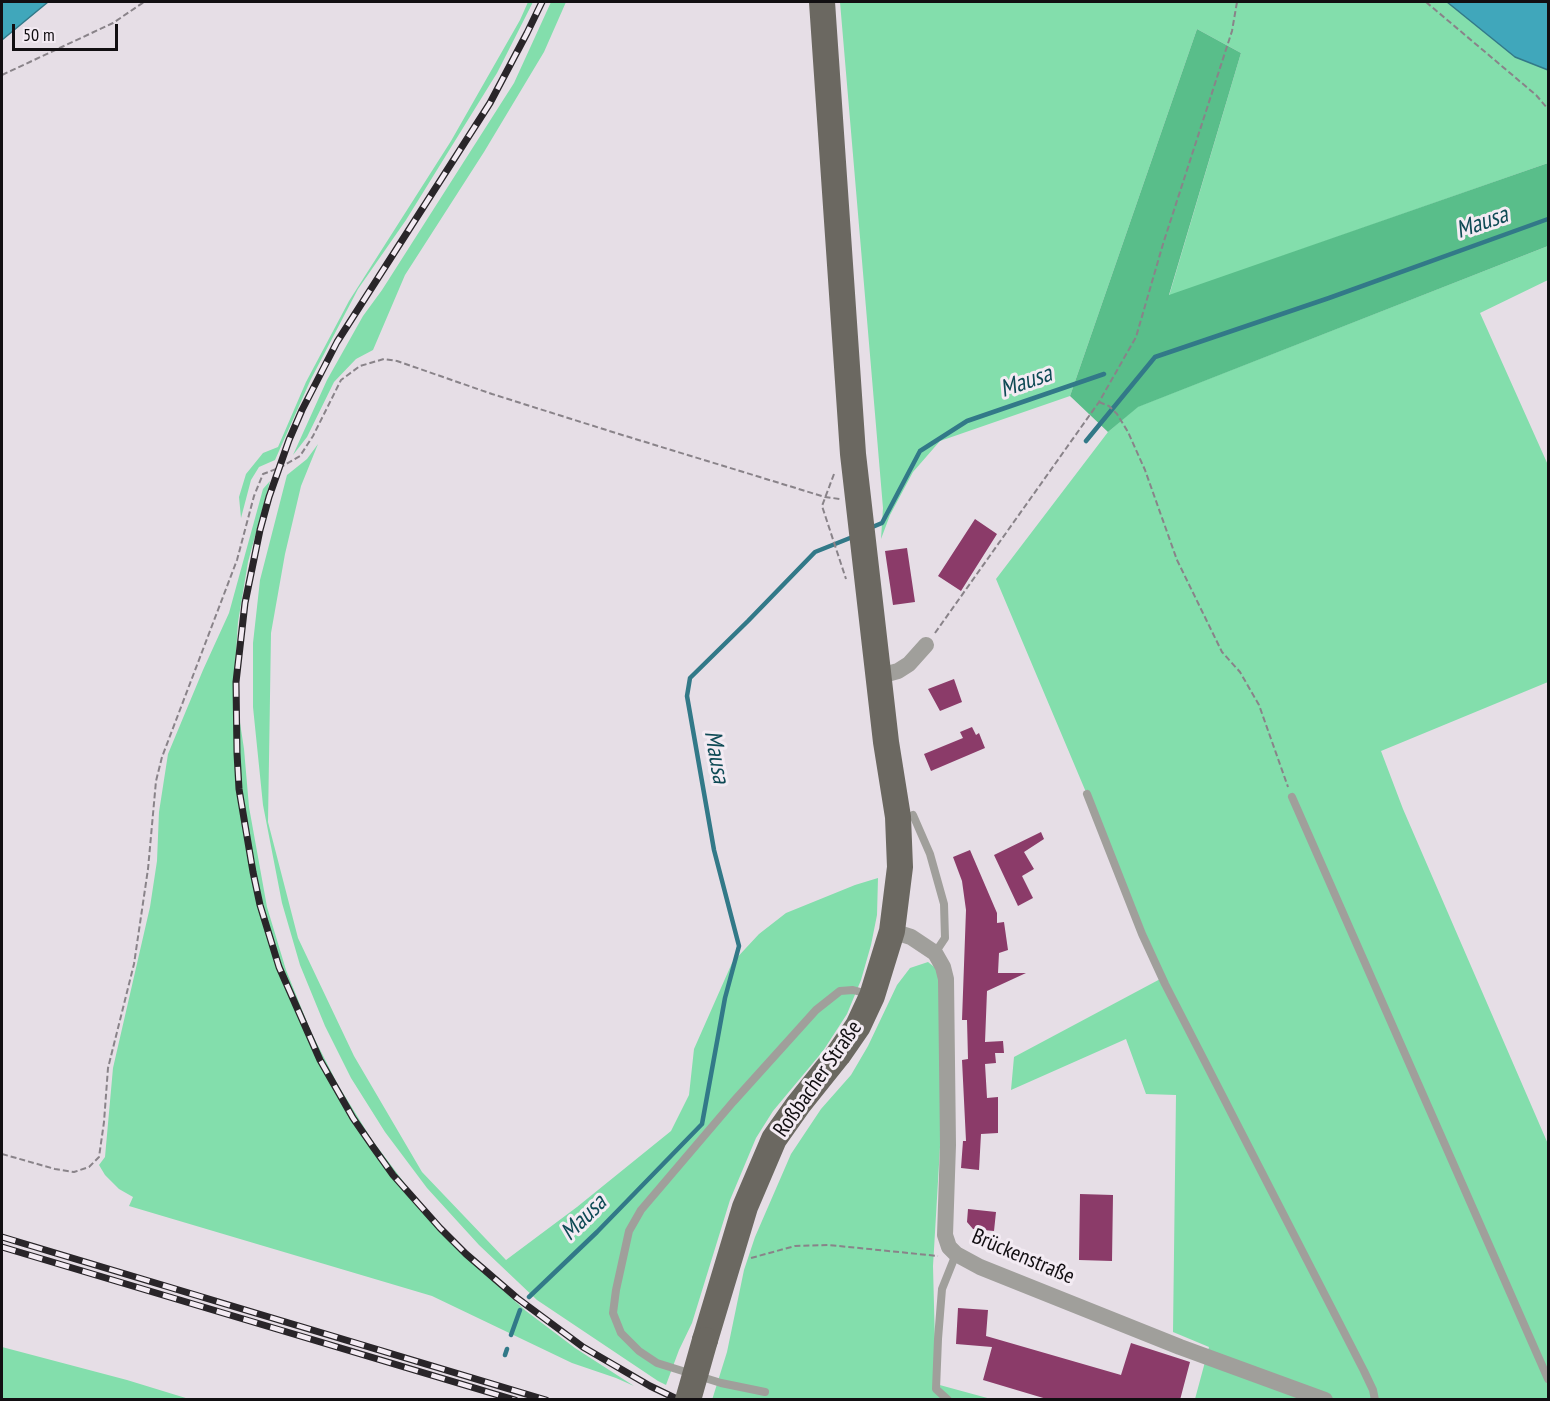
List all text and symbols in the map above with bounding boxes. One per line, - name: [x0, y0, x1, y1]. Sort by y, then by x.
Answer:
- scale bar: [15, 12, 122, 50]
- text: 50 m: [23, 23, 55, 46]
- water label: Mausa: [1452, 201, 1512, 245]
- water label: Mausa: [996, 360, 1056, 404]
- water label: Mausa: [697, 728, 735, 786]
- street label: Roßbacher Straße: [768, 1016, 868, 1142]
- water label: Mausa: [555, 1189, 613, 1247]
- street label: Brückenstraße: [968, 1224, 1078, 1290]

